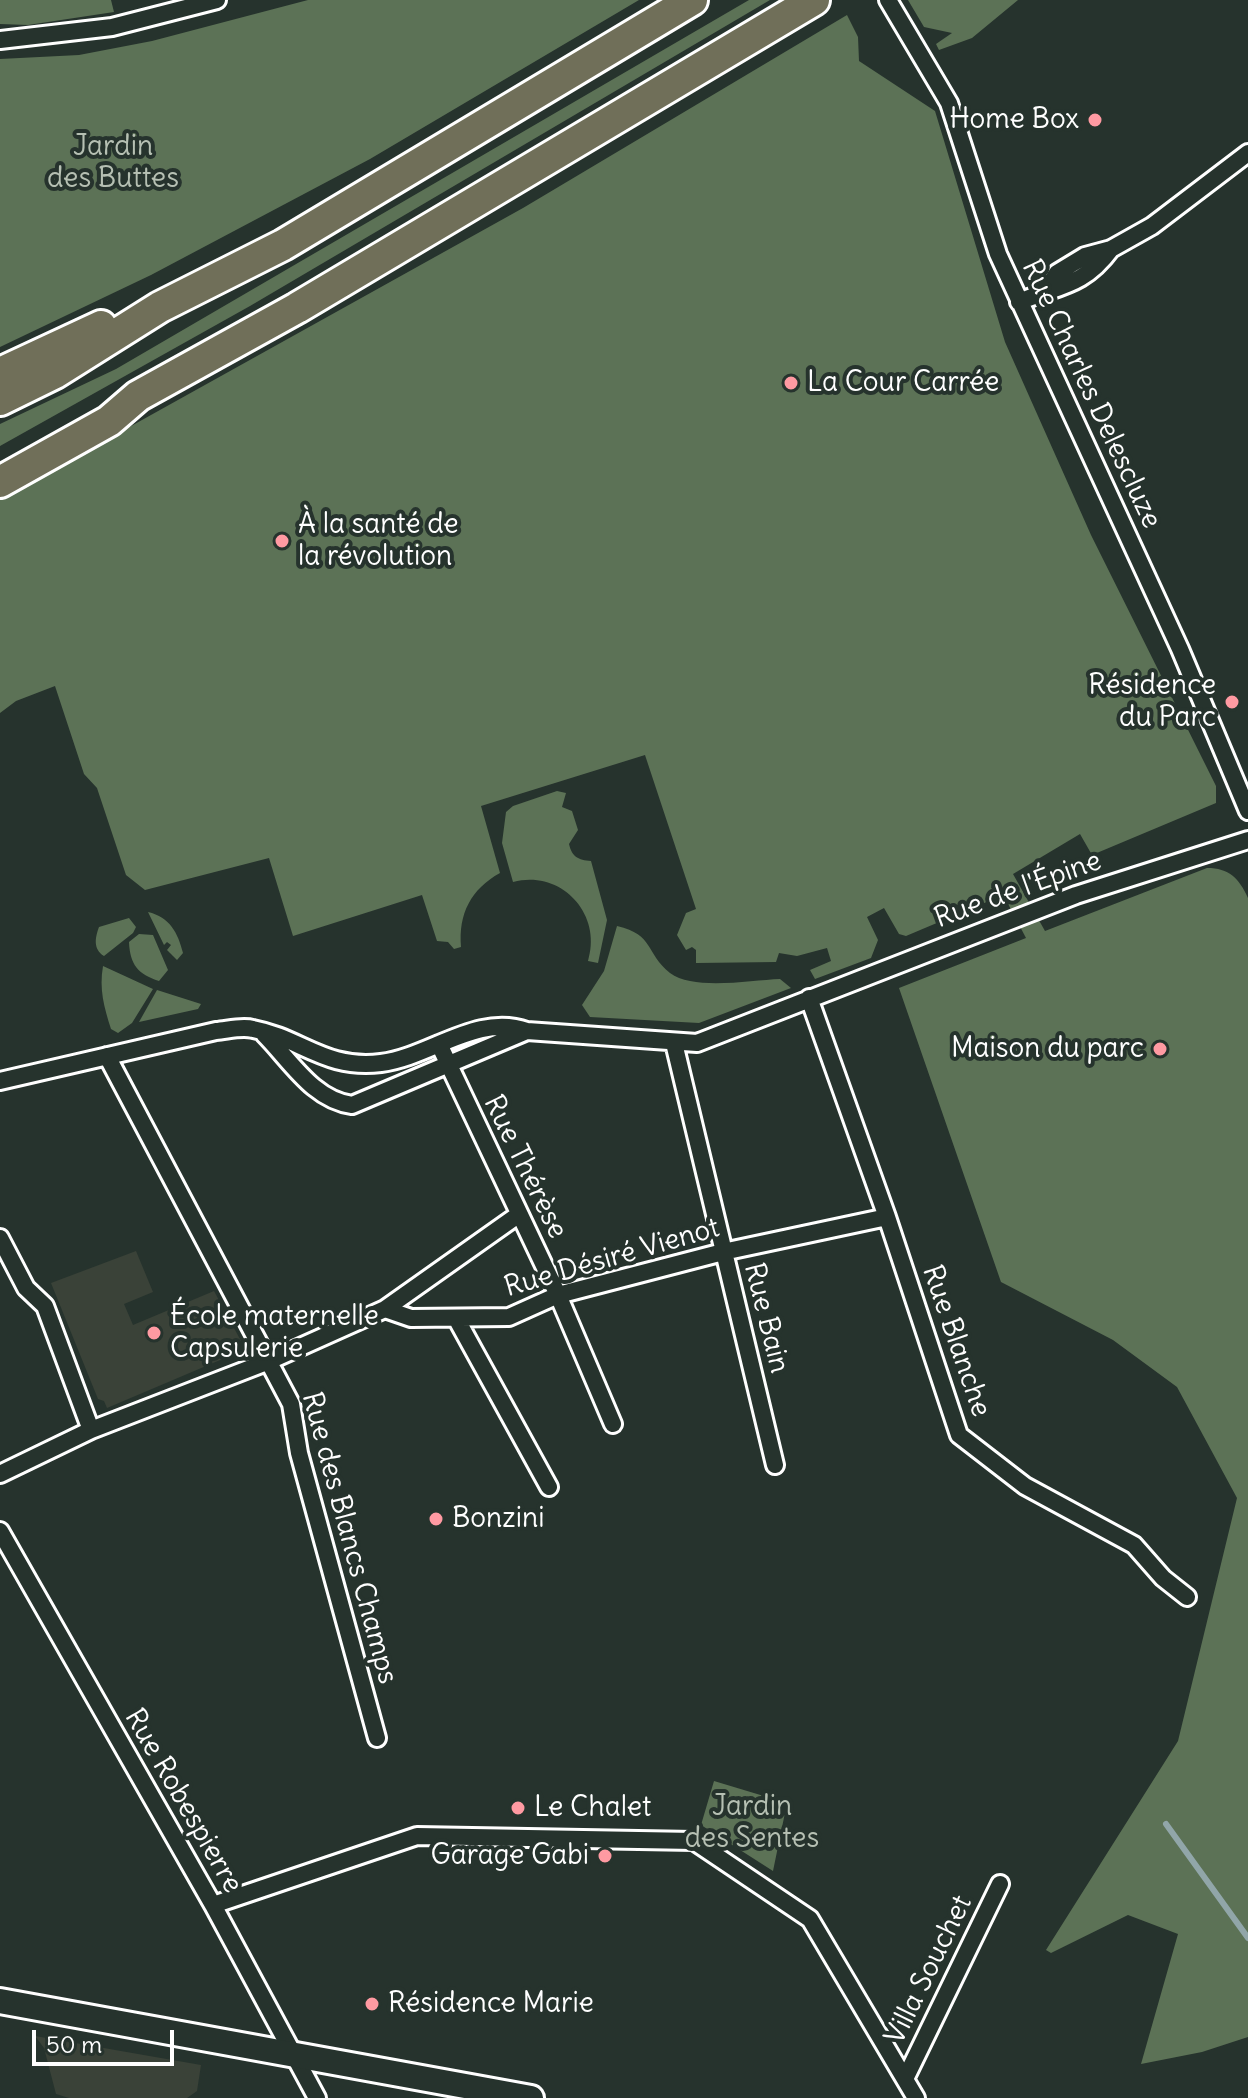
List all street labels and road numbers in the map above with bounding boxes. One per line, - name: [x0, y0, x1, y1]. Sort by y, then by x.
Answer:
- street label: Rue Charles Delescluze: [1014, 254, 1168, 534]
- street label: Rue de l'Épine: [930, 844, 1106, 936]
- street label: Rue Thérèse: [476, 1090, 574, 1244]
- street label: Rue Désiré Vienot: [501, 1211, 723, 1305]
- street label: Rue Bain: [736, 1259, 796, 1377]
- street label: Rue Blanche: [914, 1261, 998, 1421]
- street label: Rue des Blancs Champs: [294, 1388, 404, 1688]
- street label: Rue Robespierre: [117, 1703, 249, 1899]
- street label: Villa Souchet: [879, 1890, 979, 2050]

